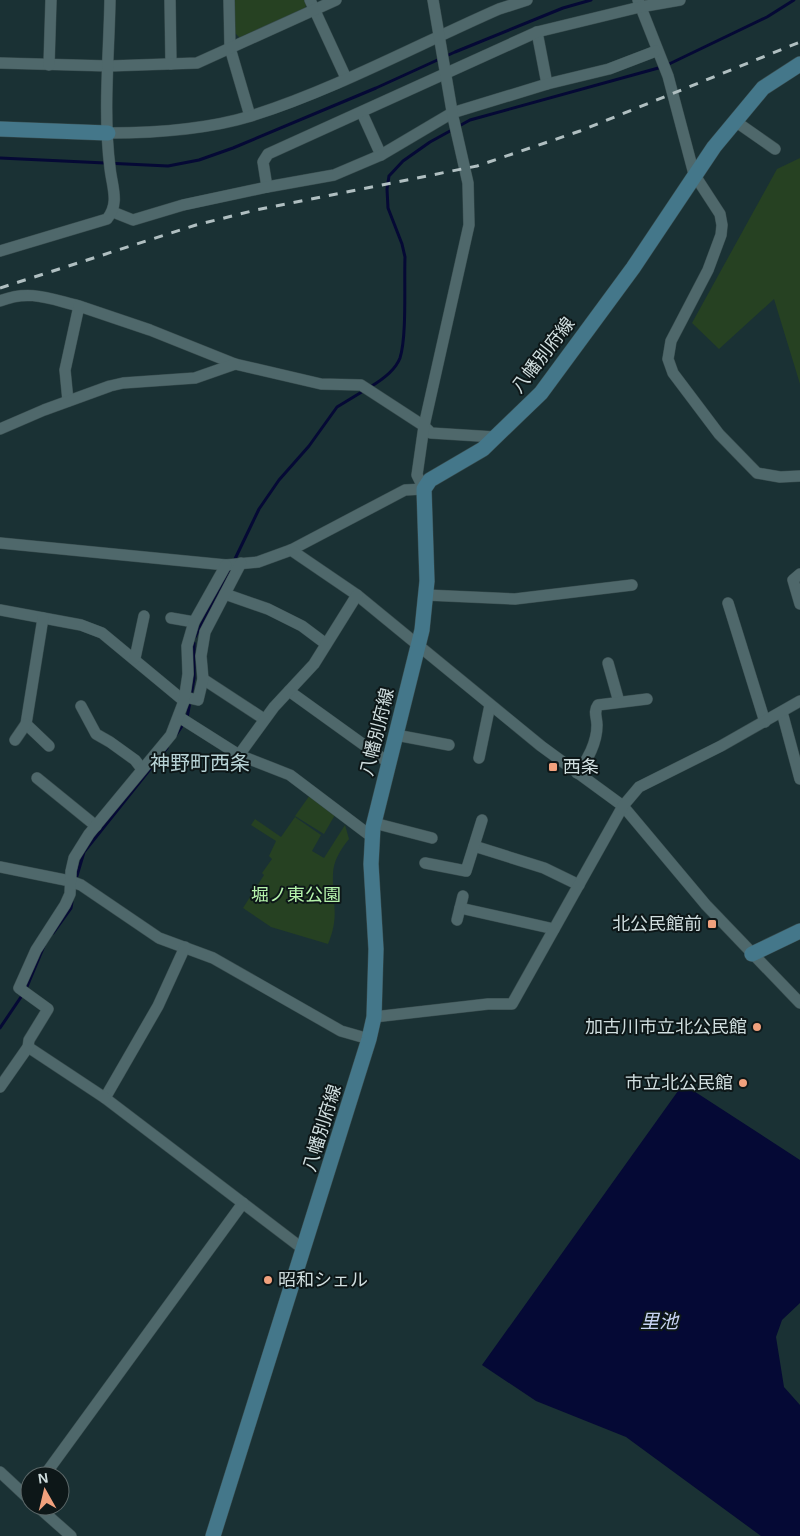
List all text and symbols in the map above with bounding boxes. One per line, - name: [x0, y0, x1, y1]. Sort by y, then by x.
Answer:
- street label: 八幡別府線: [507, 313, 579, 397]
- street label: 八幡別府線: [356, 686, 398, 778]
- district label: 神野町西条: [150, 752, 250, 774]
- place label: 西条: [563, 757, 599, 777]
- marker: 西条: [547, 761, 559, 773]
- park label: 堀ノ東公園: [251, 885, 341, 905]
- place label: 北公民館前: [612, 914, 702, 934]
- marker: 北公民館前: [706, 918, 718, 930]
- place label: 加古川市立北公民館: [585, 1017, 747, 1037]
- marker: 加古川市立北公民館: [751, 1021, 763, 1033]
- place label: 市立北公民館: [625, 1073, 733, 1093]
- marker: 市立北公民館: [737, 1077, 749, 1089]
- street label: 八幡別府線: [299, 1082, 345, 1174]
- place label: 昭和シェル: [278, 1270, 368, 1290]
- marker: 昭和シェル: [262, 1274, 274, 1286]
- water label: 里池: [640, 1311, 680, 1332]
- north arrow: [20, 1466, 70, 1516]
- text: N: [37, 1469, 49, 1487]

